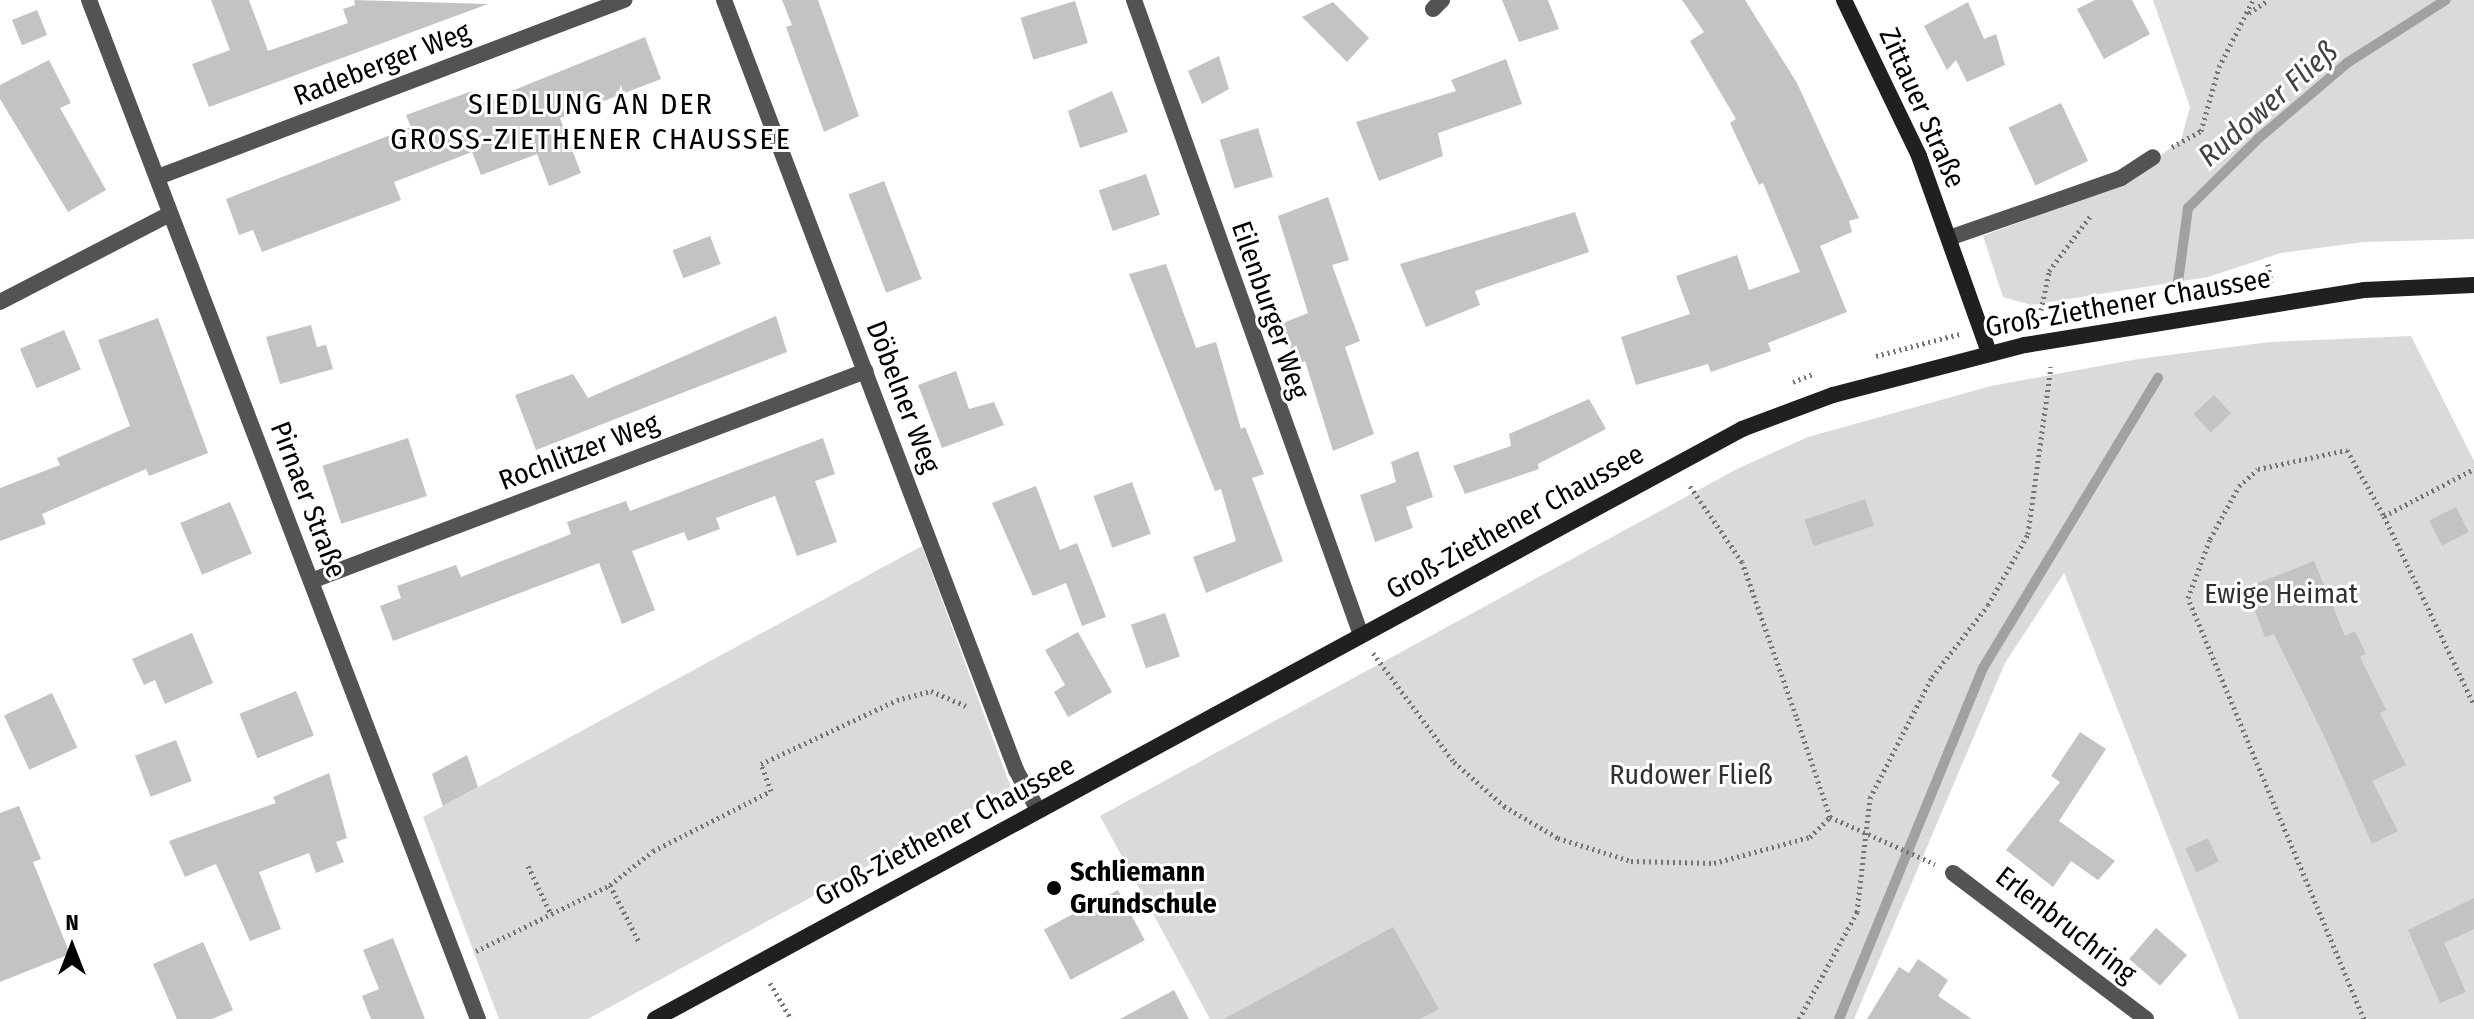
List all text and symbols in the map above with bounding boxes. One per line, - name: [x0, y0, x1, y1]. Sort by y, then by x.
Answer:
- street label: Radeberger Weg: [289, 15, 475, 113]
- street label: Zittauer Straße: [1872, 23, 1972, 193]
- water label: Rudower Fließ: [2191, 34, 2345, 174]
- district label: SIEDLUNG AN DER GROSS-ZIETHENER CHAUSSEE: [390, 86, 792, 156]
- street label: Eilenburger Weg: [1224, 217, 1316, 403]
- street label: Groß-Ziethener Chaussee: [1983, 261, 2273, 345]
- street label: Döbelner Weg: [859, 316, 947, 478]
- street label: Rochlitzer Weg: [494, 406, 664, 498]
- street label: Pirnaer Straße: [263, 417, 353, 583]
- street label: Groß-Ziethener Chaussee: [1380, 437, 1650, 607]
- park label: Ewige Heimat: [2204, 577, 2358, 611]
- street label: Groß-Ziethener Chaussee: [809, 748, 1081, 914]
- park label: Rudower Fließ: [1609, 758, 1773, 792]
- place label: Schliemann Grundschule: [1070, 855, 1217, 921]
- street label: Erlenbruchring: [1989, 860, 2143, 990]
- marker: Schliemann Grundschule: [1045, 879, 1063, 897]
- north arrow: [32, 907, 112, 987]
- text: N: [65, 909, 79, 936]

